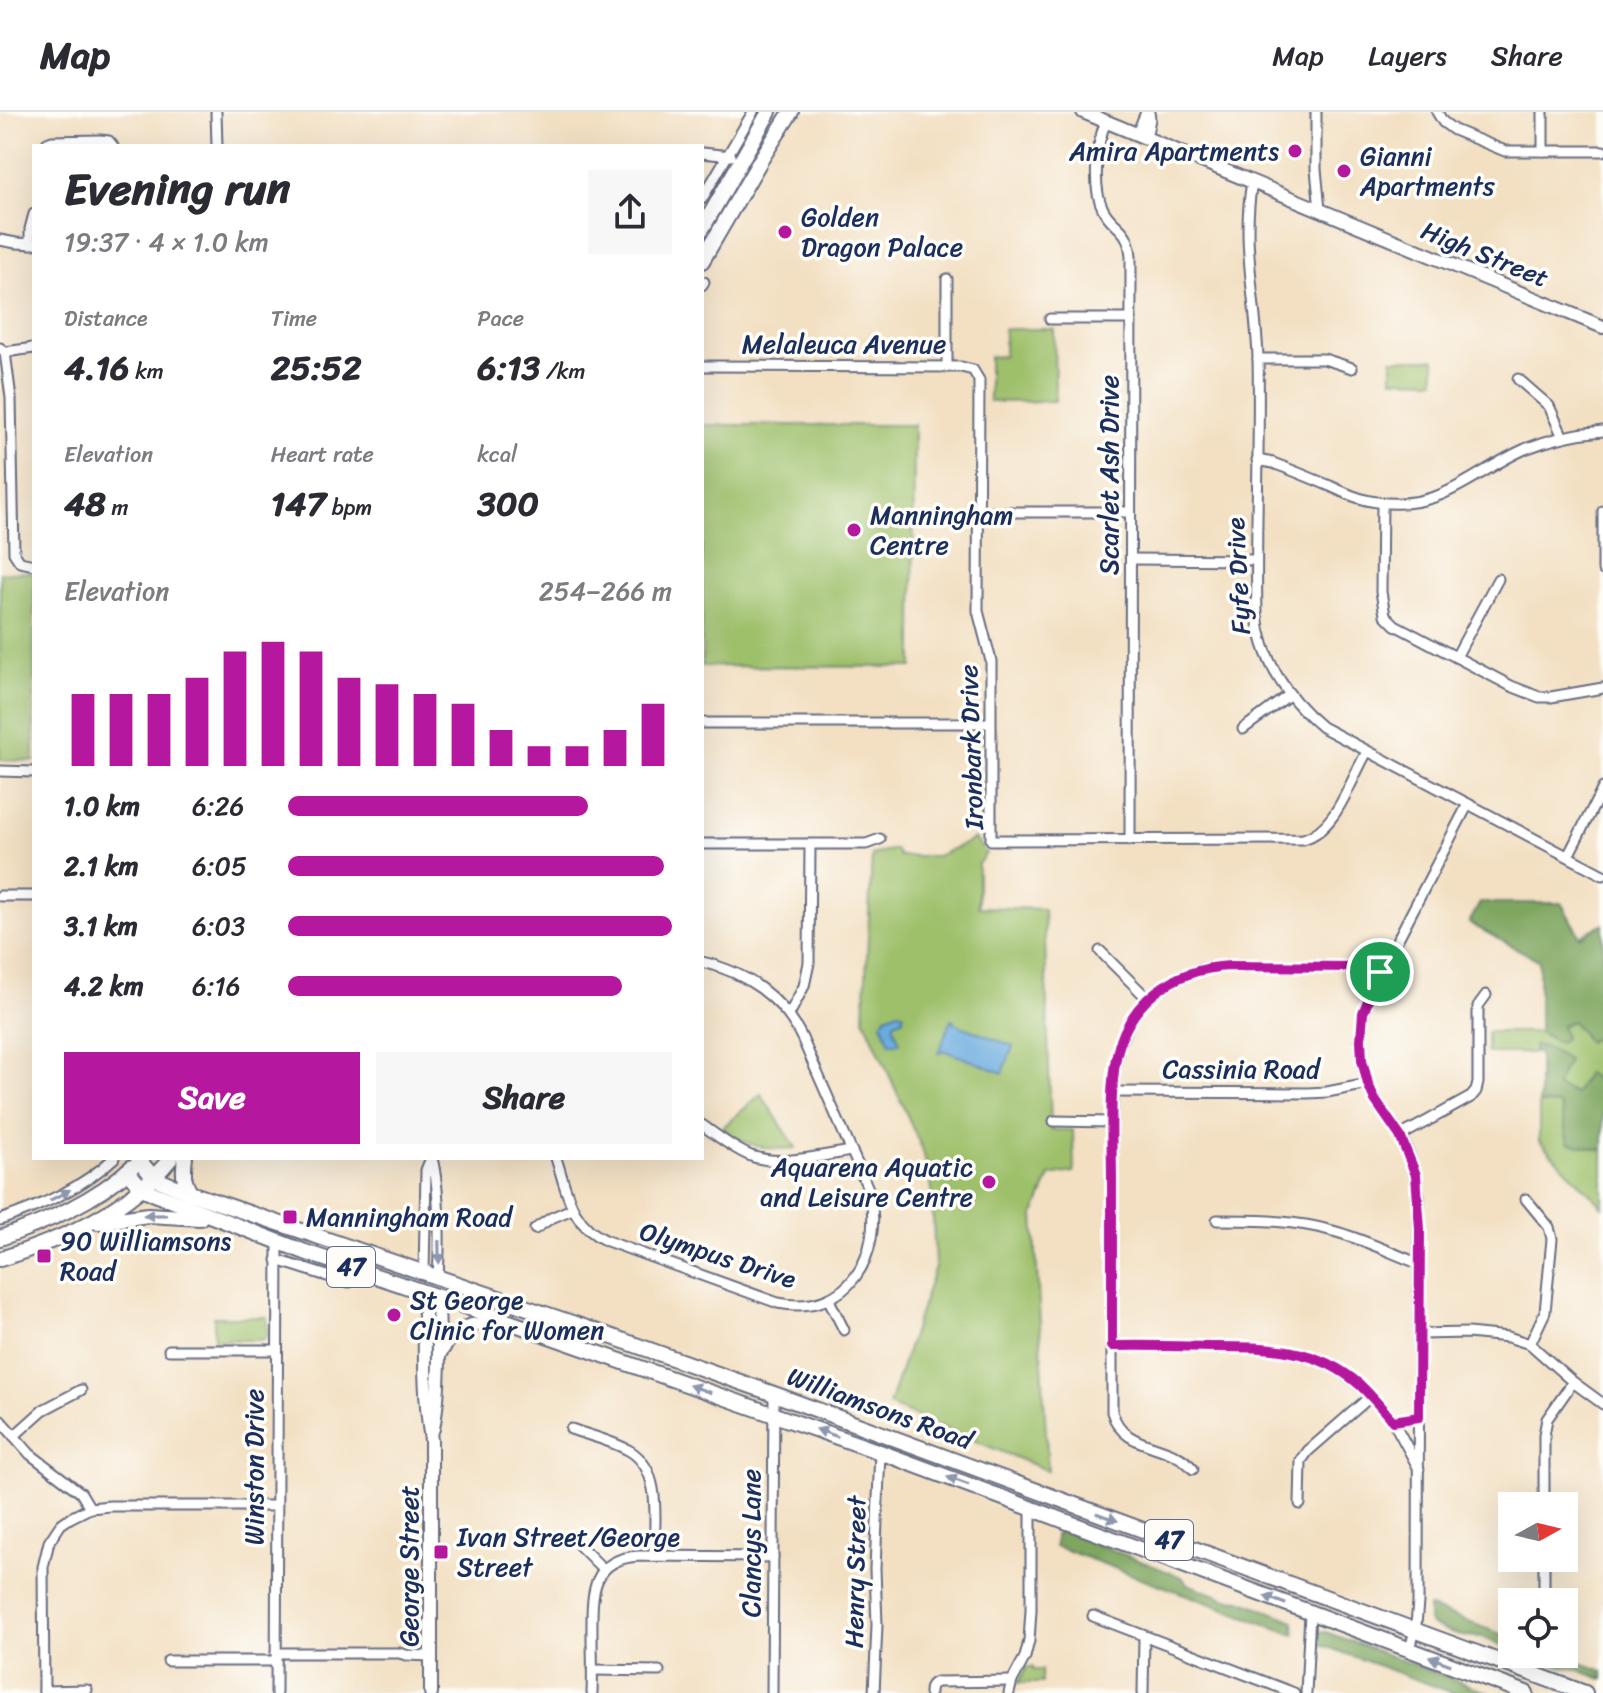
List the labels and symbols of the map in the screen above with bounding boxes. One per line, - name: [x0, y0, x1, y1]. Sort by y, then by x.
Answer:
- place label: Amira Apartments: [1068, 128, 1279, 174]
- place label: Gianni Apartments: [1359, 133, 1496, 209]
- marker: Amira Apartments: [1286, 142, 1304, 160]
- marker: Gianni Apartments: [1335, 162, 1353, 180]
- place label: Golden Dragon Palace: [801, 194, 963, 270]
- street label: High Street: [1414, 207, 1556, 301]
- marker: Golden Dragon Palace: [776, 223, 794, 241]
- street label: Melaleuca Avenue: [742, 321, 946, 367]
- street label: Scarlet Ash Drive: [1086, 375, 1132, 575]
- place label: Manningham Centre: [870, 492, 1013, 568]
- street label: Fyfe Drive: [1212, 516, 1264, 636]
- marker: Manningham Centre: [845, 521, 863, 539]
- street label: Ironbark Drive: [945, 664, 997, 831]
- pin: [1346, 938, 1414, 1006]
- street label: Cassinia Road: [1162, 1046, 1322, 1092]
- place label: Aquarena Aquatic and Leisure Centre: [760, 1144, 973, 1220]
- marker: Aquarena Aquatic and Leisure Centre: [980, 1173, 998, 1191]
- one-way arrow: [49, 1188, 71, 1202]
- place label: Manningham Road: [306, 1194, 514, 1240]
- marker: Manningham Road: [281, 1208, 299, 1226]
- street label: Olympus Drive: [634, 1208, 803, 1302]
- one-way arrow: [142, 1209, 167, 1222]
- place label: 90 Williamsons Road: [60, 1218, 232, 1294]
- one-way arrow: [432, 1240, 445, 1265]
- marker: 90 Williamsons Road: [35, 1247, 53, 1265]
- road number: 47: [327, 1247, 375, 1287]
- place label: St George Clinic for Women: [410, 1277, 604, 1353]
- marker: St George Clinic for Women: [385, 1306, 403, 1324]
- street label: Williamsons Road: [781, 1353, 981, 1464]
- one-way arrow: [688, 1382, 712, 1394]
- street label: Winston Drive: [231, 1389, 277, 1545]
- one-way arrow: [815, 1426, 839, 1439]
- street label: Clancys Lane: [728, 1469, 774, 1617]
- one-way arrow: [945, 1474, 969, 1486]
- street label: George Street: [386, 1485, 432, 1647]
- north arrow: [1498, 1492, 1578, 1572]
- street label: Henry Street: [831, 1494, 879, 1648]
- one-way arrow: [1096, 1511, 1120, 1524]
- place label: Ivan Street/George Street: [456, 1514, 680, 1590]
- road number: 47: [1145, 1520, 1193, 1560]
- marker: Ivan Street/George Street: [432, 1543, 450, 1561]
- one-way arrow: [1263, 1593, 1287, 1606]
- one-way arrow: [1428, 1655, 1452, 1667]

